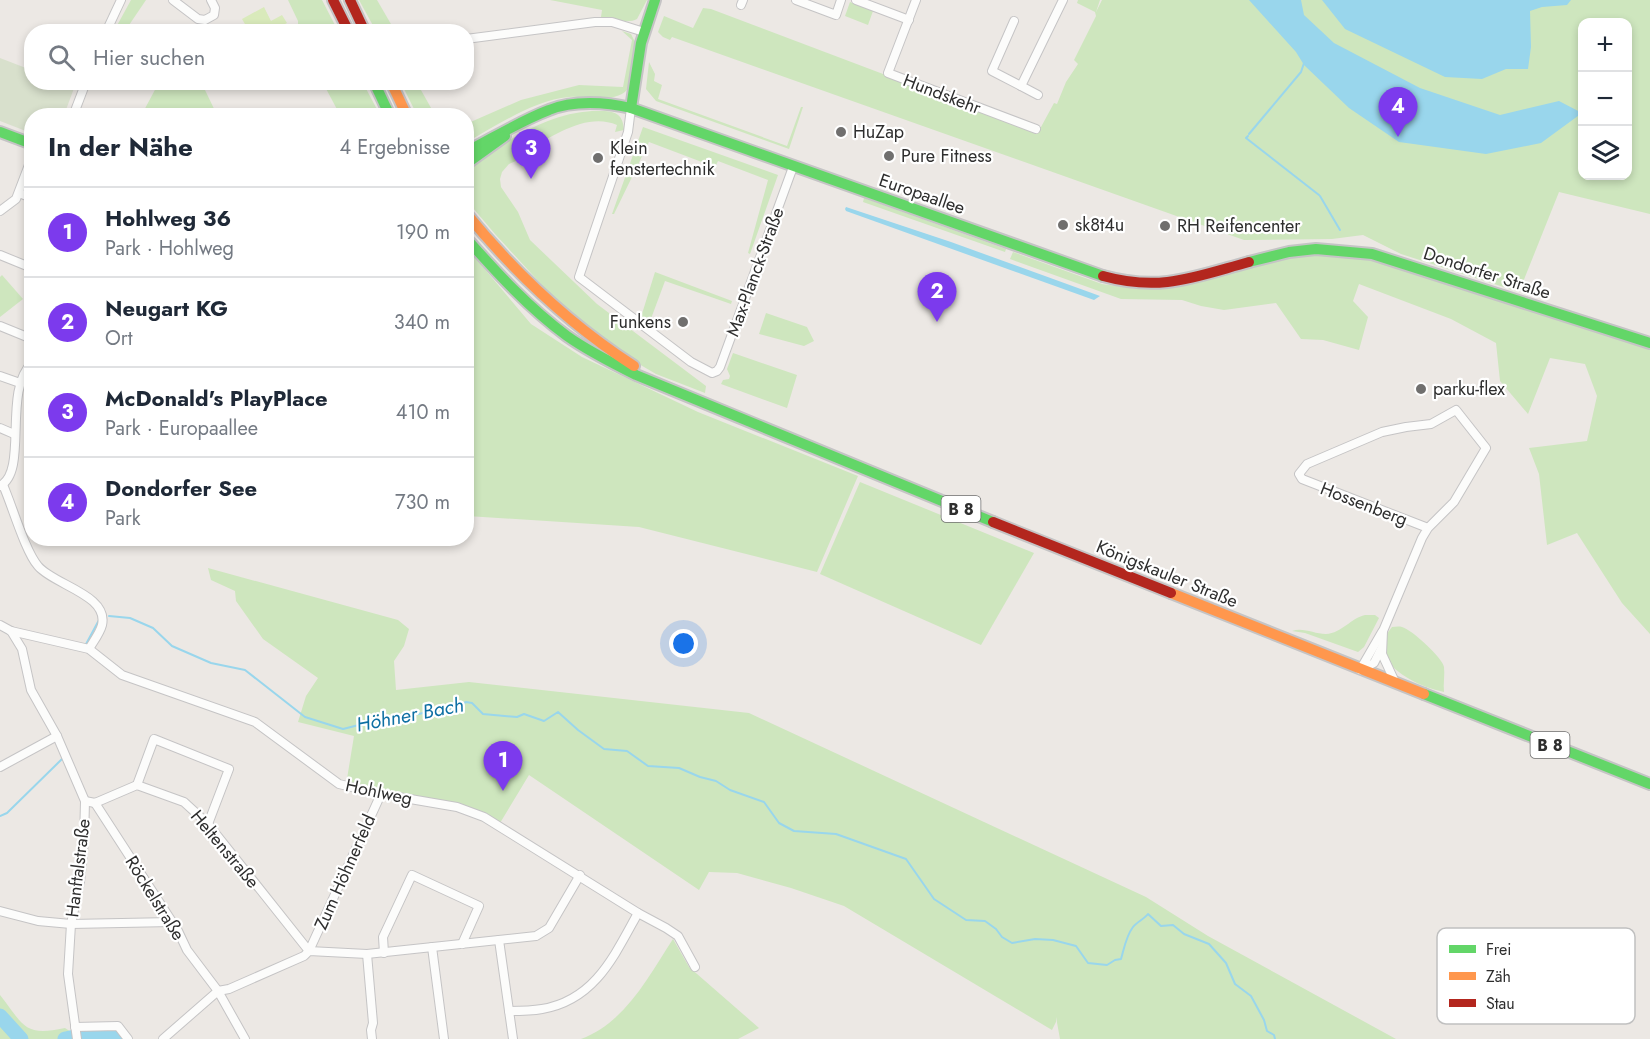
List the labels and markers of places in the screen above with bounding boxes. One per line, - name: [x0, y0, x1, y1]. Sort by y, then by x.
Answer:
- pin: 4: [1378, 88, 1418, 137]
- place label: HuZap: [853, 119, 904, 145]
- marker: HuZap: [834, 125, 848, 139]
- pin: 3: [512, 130, 550, 179]
- place label: Klein fenstertechnik: [610, 135, 715, 182]
- place label: Pure Fitness: [901, 143, 992, 169]
- marker: Pure Fitness: [882, 149, 896, 163]
- marker: Klein fenstertechnik: [591, 151, 605, 165]
- place label: sk8t4u: [1075, 212, 1124, 238]
- place label: RH Reifencenter: [1177, 213, 1301, 239]
- marker: sk8t4u: [1056, 218, 1070, 232]
- marker: RH Reifencenter: [1158, 219, 1172, 233]
- pin: 2: [918, 272, 956, 322]
- place label: Funkens: [610, 309, 671, 335]
- marker: Funkens: [676, 315, 690, 329]
- place label: parku-flex: [1433, 376, 1505, 402]
- marker: parku-flex: [1414, 382, 1428, 396]
- pin: 1: [484, 742, 522, 791]

